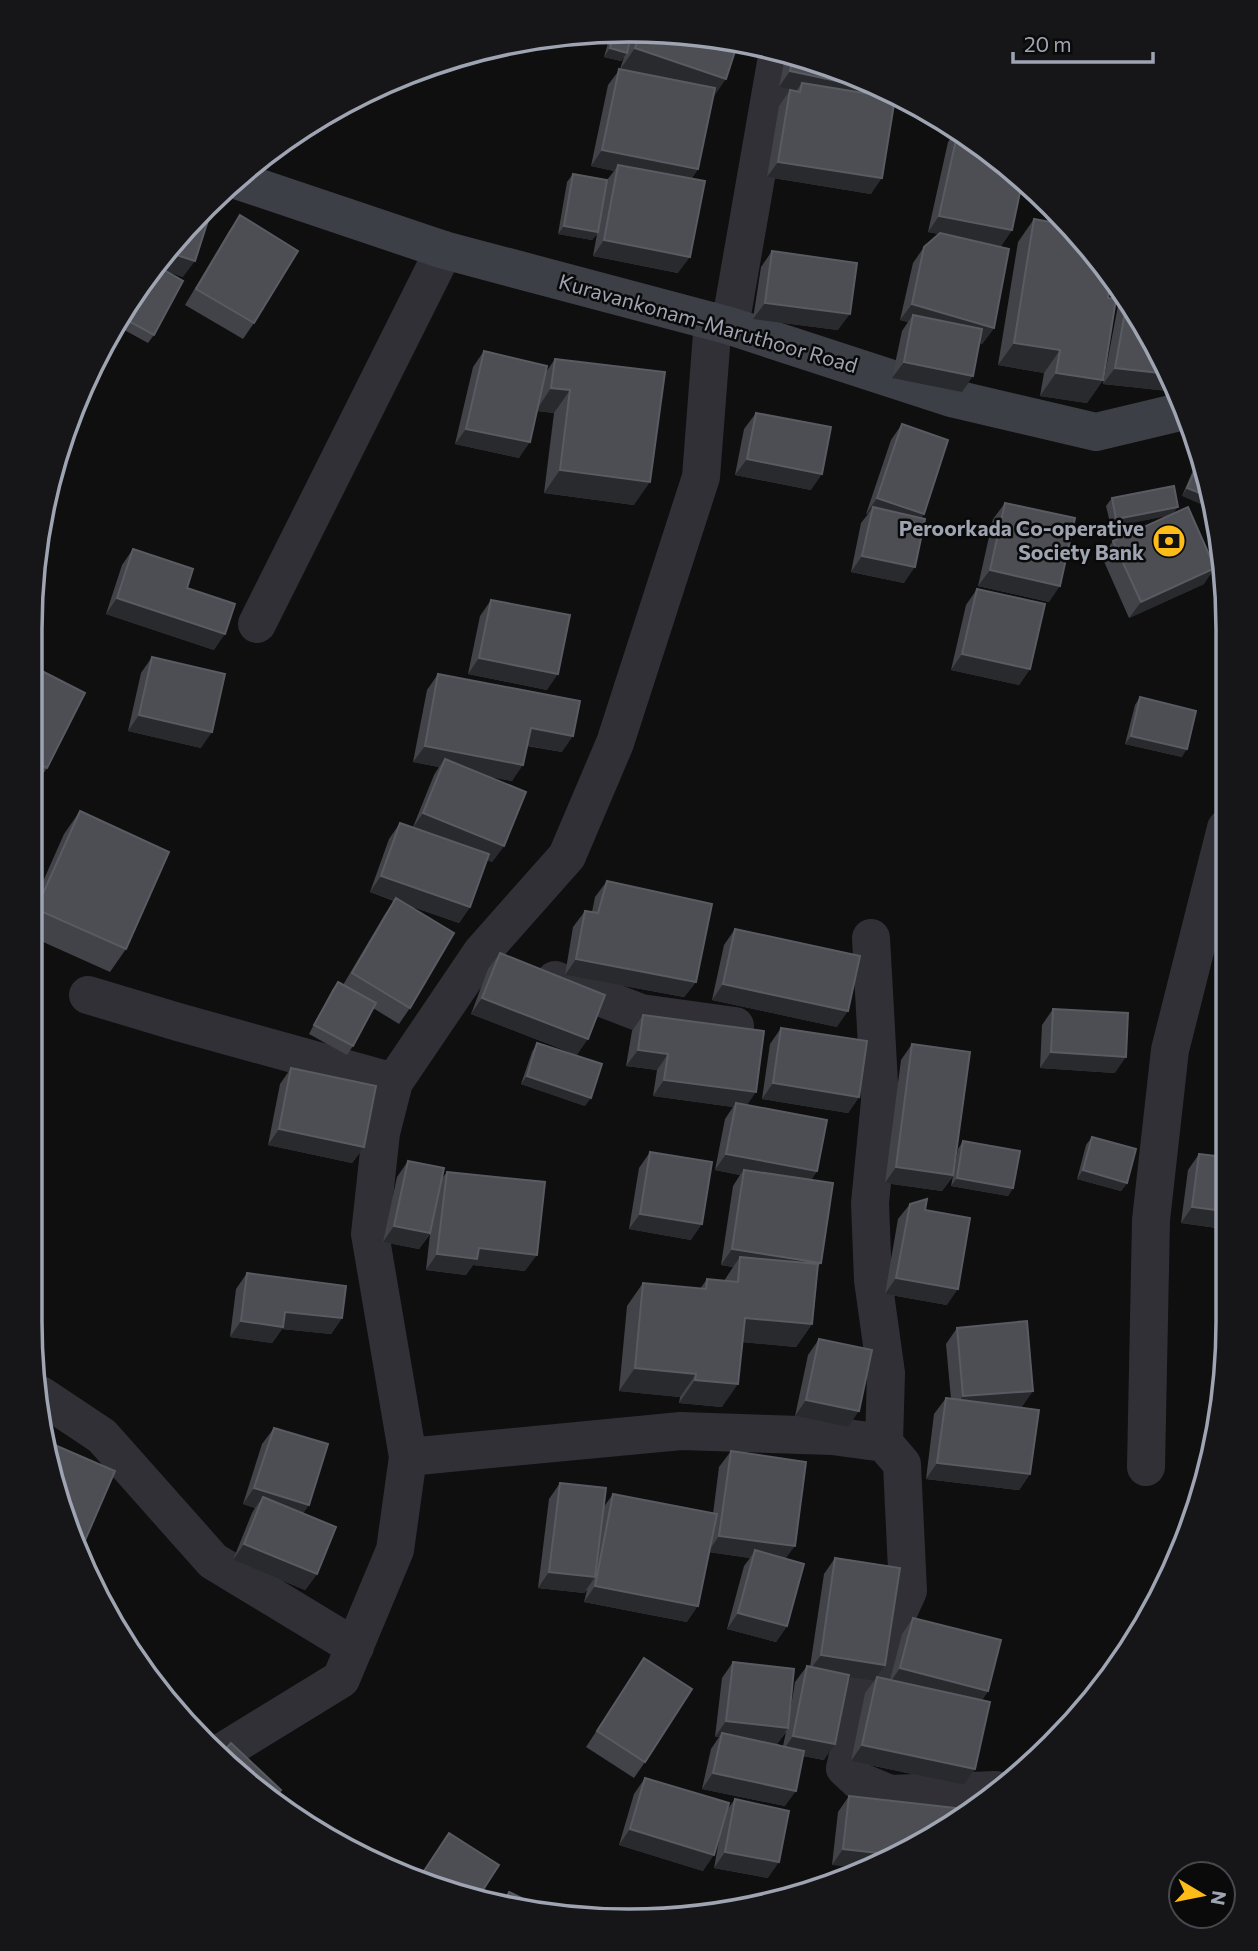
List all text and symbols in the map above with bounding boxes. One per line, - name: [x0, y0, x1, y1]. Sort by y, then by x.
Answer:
- scale bar: [1013, 21, 1153, 65]
- text: 20 m: [1024, 31, 1072, 56]
- street label: Kuravankonam-Maruthoor Road: [556, 268, 861, 377]
- place label: Peroorkada Co-operative Society Bank: [899, 515, 1144, 564]
- bank icon: Peroorkada Co-operative Society Bank: [1150, 522, 1188, 560]
- north arrow: [1167, 1860, 1237, 1930]
- text: N: [1207, 1889, 1232, 1907]

